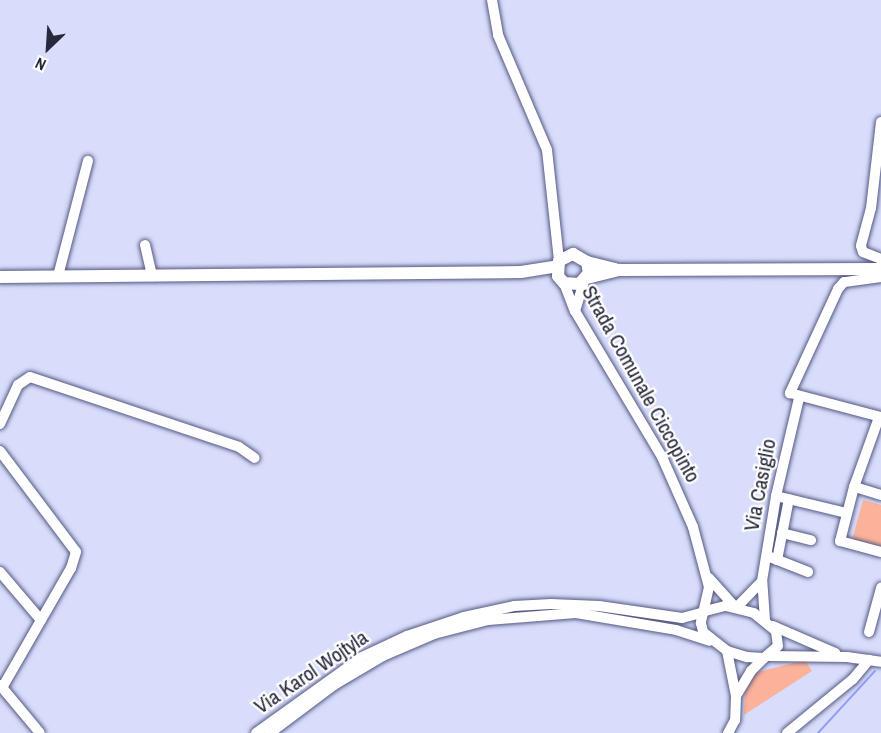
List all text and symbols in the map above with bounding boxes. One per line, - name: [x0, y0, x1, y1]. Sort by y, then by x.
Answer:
- north arrow: [18, 18, 78, 78]
- text: N: [31, 52, 49, 76]
- street label: Strada Comunale Ciccopinto: [576, 281, 706, 487]
- street label: Via Casiglio: [739, 437, 781, 533]
- street label: Via Karol Wojtyla: [249, 625, 373, 719]

